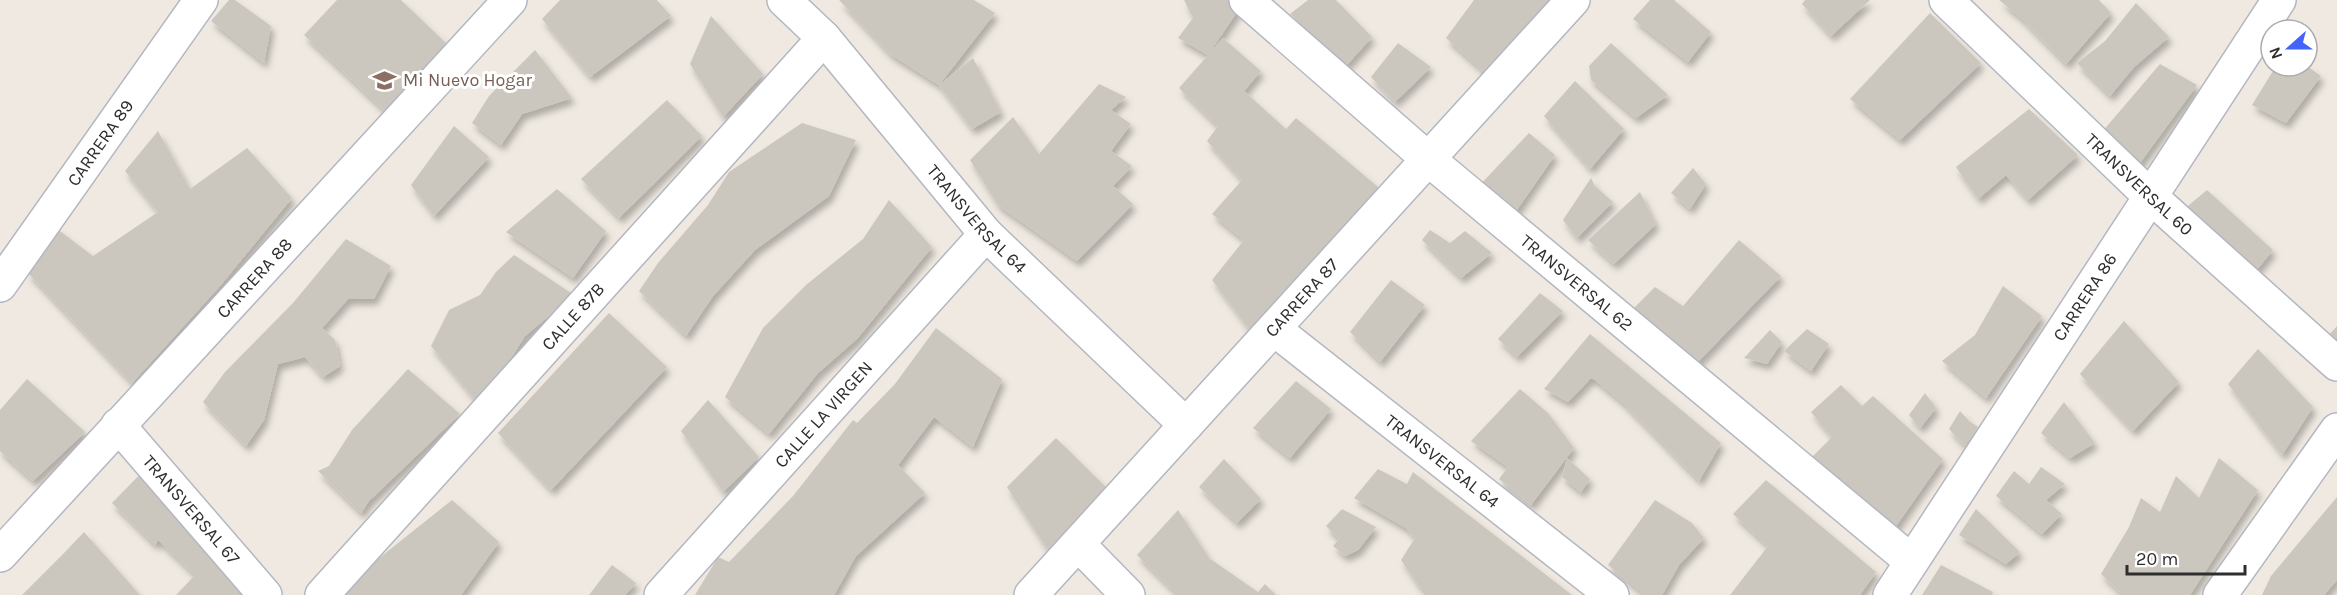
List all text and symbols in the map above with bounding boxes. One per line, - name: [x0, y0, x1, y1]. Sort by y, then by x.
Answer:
- north arrow: [2259, 18, 2319, 78]
- text: N: [2265, 44, 2286, 62]
- school or university icon: Mi Nuevo Hogar: [372, 67, 398, 93]
- place label: Mi Nuevo Hogar: [403, 69, 532, 91]
- street label: CARRERA 89: [62, 95, 138, 190]
- street label: TRANSVERSAL 60: [2080, 129, 2197, 240]
- street label: TRANSVERSAL 64: [922, 160, 1031, 278]
- street label: TRANSVERSAL 62: [1516, 230, 1637, 336]
- street label: CARRERA 88: [212, 233, 297, 323]
- street label: CARRERA 86: [2048, 249, 2122, 345]
- street label: CARRERA 87: [1260, 254, 1343, 342]
- street label: CALLE 87B: [537, 278, 609, 355]
- street label: CALLE LA VIRGEN: [770, 357, 877, 472]
- street label: TRANSVERSAL 64: [1381, 410, 1504, 513]
- street label: TRANSVERSAL 67: [138, 450, 245, 569]
- scale bar: [2127, 538, 2246, 576]
- text: 20 m: [2136, 548, 2178, 570]

